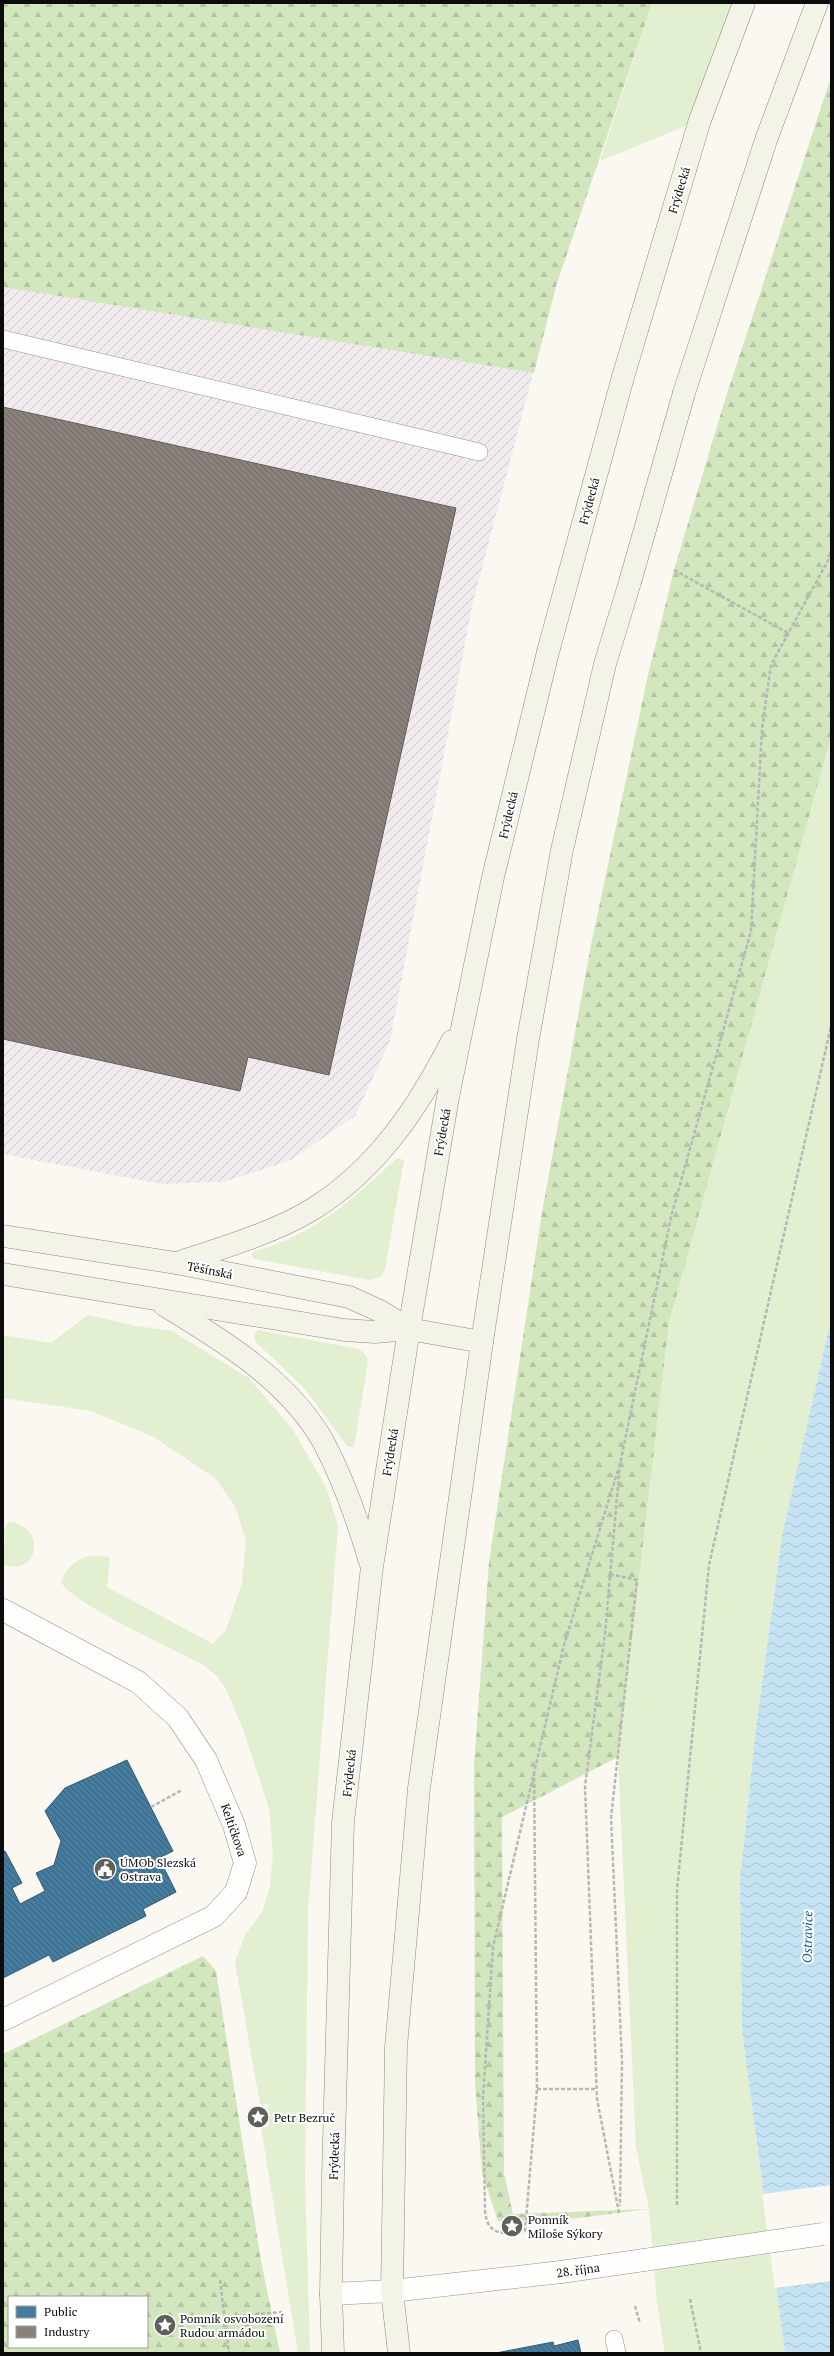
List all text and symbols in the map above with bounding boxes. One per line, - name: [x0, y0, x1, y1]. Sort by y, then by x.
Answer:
- street label: Frýdecká: [665, 165, 693, 215]
- street label: Frýdecká: [576, 476, 602, 526]
- street label: Frýdecká: [495, 790, 521, 840]
- street label: Frýdecká: [430, 1107, 454, 1157]
- street label: Těšínská: [186, 1258, 234, 1282]
- street label: Frýdecká: [379, 1427, 401, 1477]
- street label: Frýdecká: [339, 1748, 359, 1798]
- street label: Keltičkova: [218, 1802, 250, 1858]
- place label: ÚMOb Slezská Ostrava: [120, 1855, 196, 1884]
- public building icon: ÚMOb Slezská Ostrava: [92, 1856, 118, 1882]
- water label: Ostravice: [798, 1911, 816, 1963]
- place icon: Petr Bezruč: [245, 2104, 271, 2130]
- place label: Petr Bezruč: [274, 2110, 335, 2125]
- street label: Frýdecká: [326, 2132, 342, 2180]
- place label: Pomník Miloše Sýkory: [528, 2212, 603, 2241]
- place icon: Pomník Miloše Sýkory: [499, 2213, 525, 2239]
- street label: 28. října: [555, 2260, 601, 2280]
- legend: [8, 2296, 148, 2348]
- text: Public: [44, 2304, 78, 2319]
- place label: Pomník osvobození Rudou armádou: [180, 2311, 284, 2340]
- place icon: Pomník osvobození Rudou armádou: [152, 2312, 178, 2338]
- text: Industry: [44, 2324, 90, 2339]

